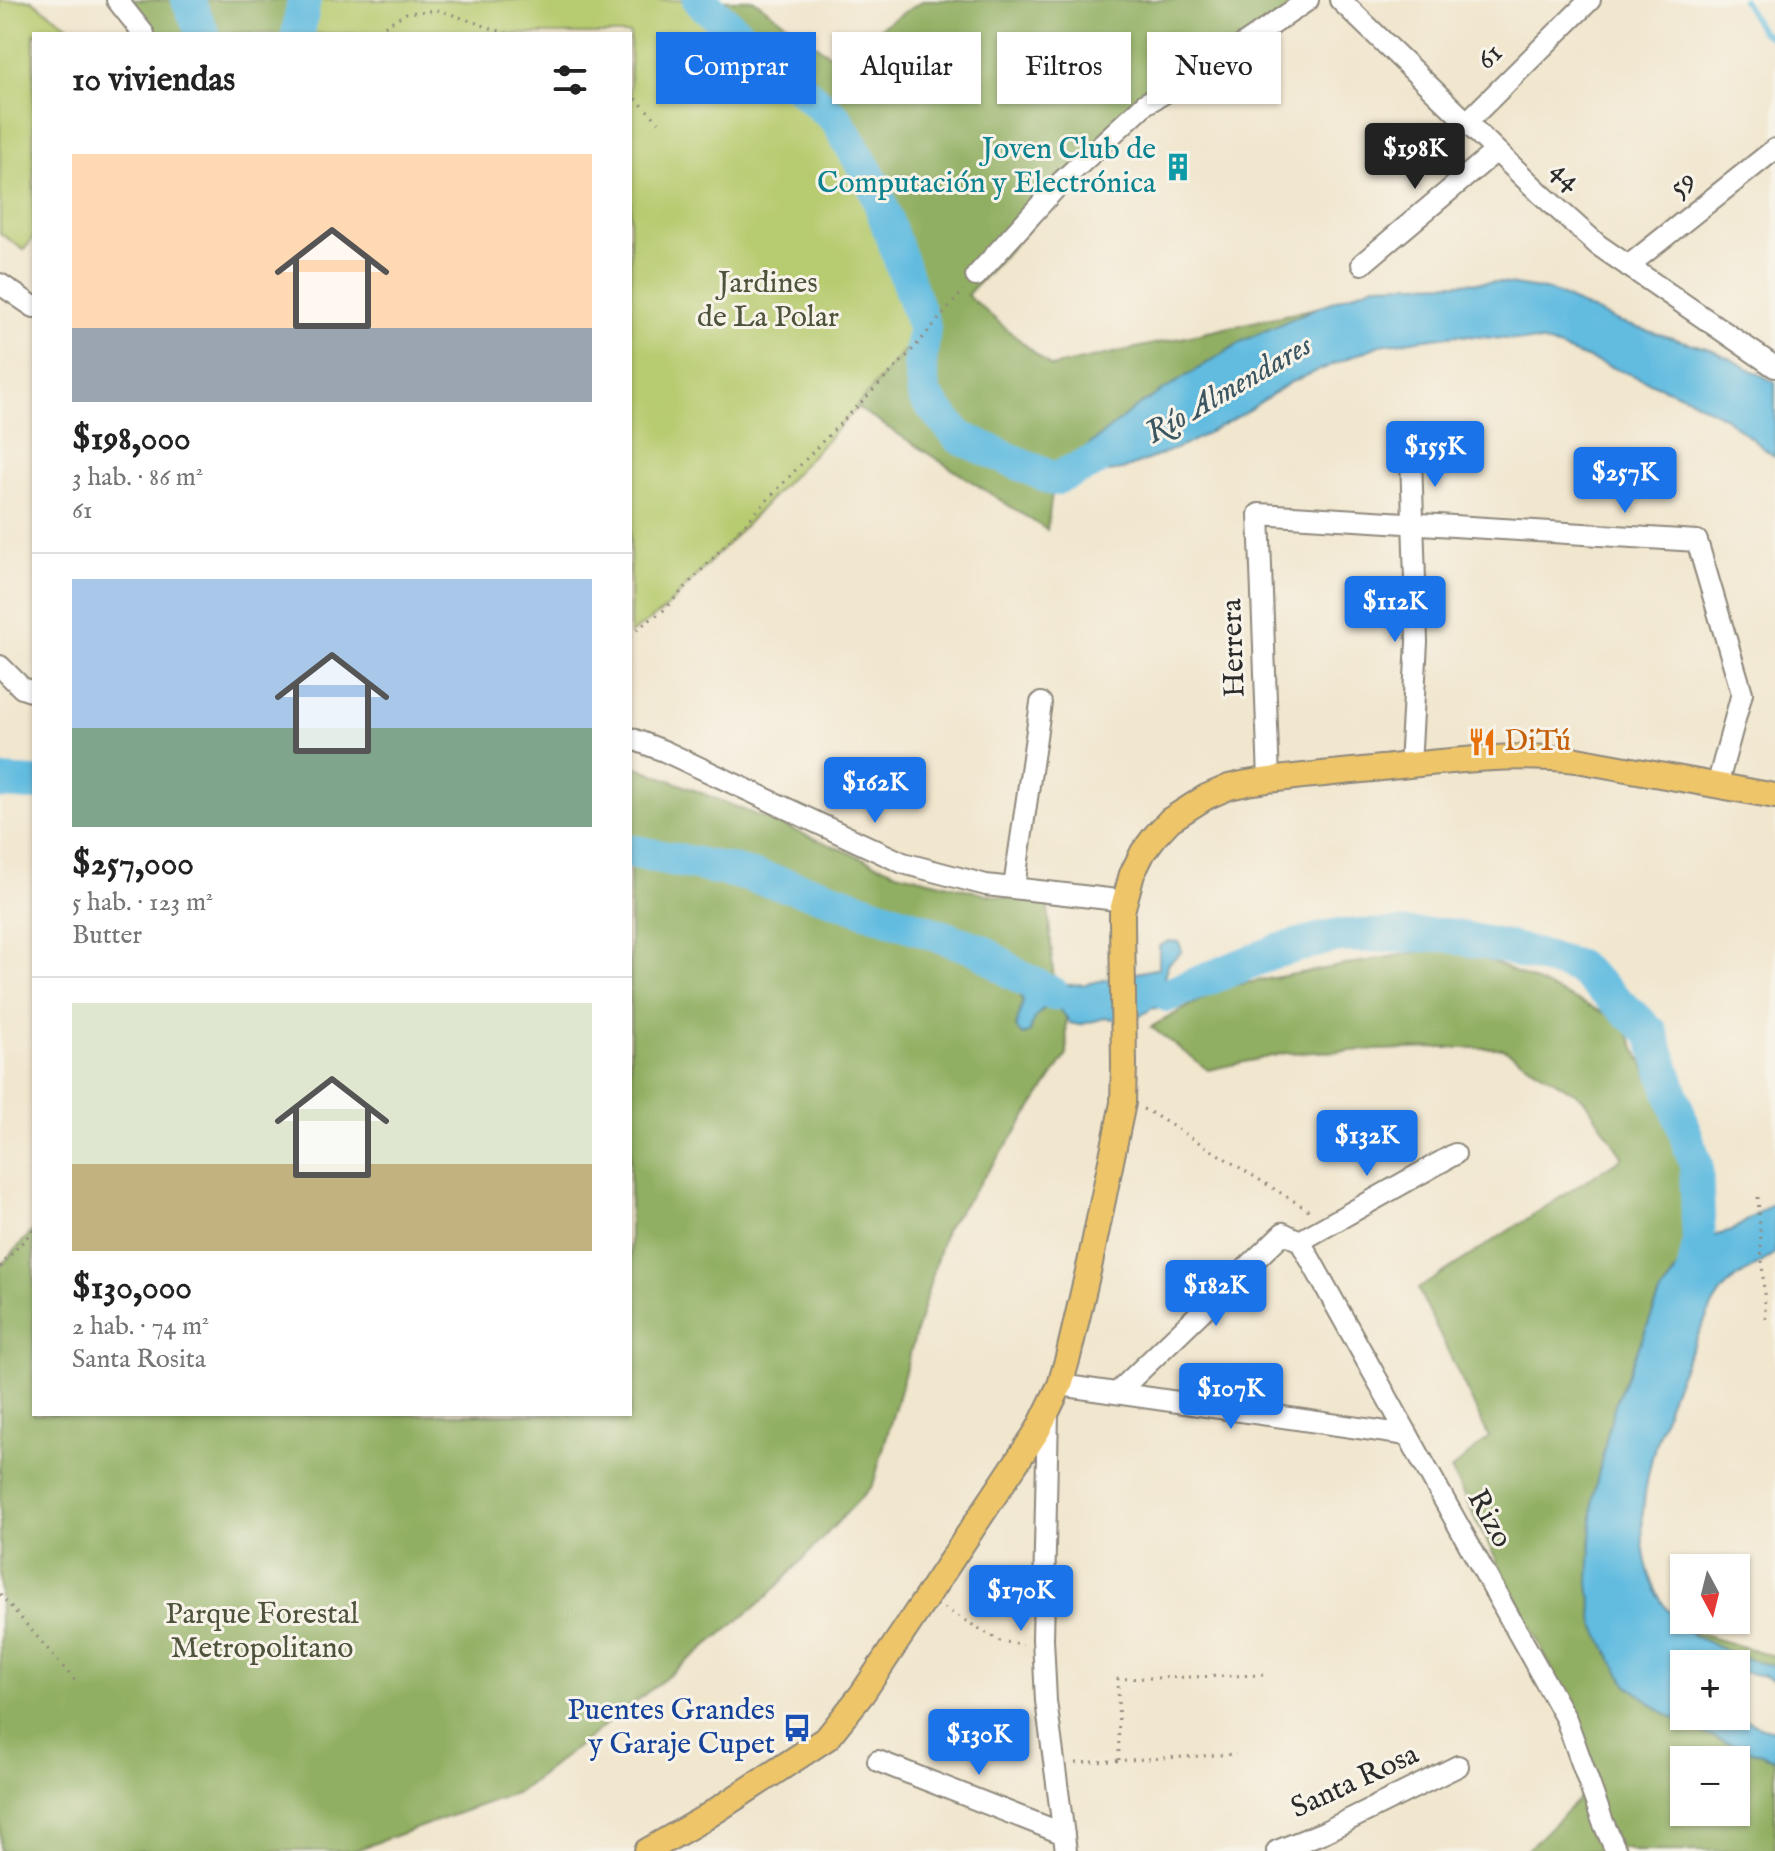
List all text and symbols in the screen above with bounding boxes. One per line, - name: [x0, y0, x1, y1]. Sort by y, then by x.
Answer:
- chip: Comprar: [656, 32, 816, 104]
- chip: Alquilar: [832, 32, 981, 104]
- chip: Filtros: [997, 32, 1131, 104]
- chip: Nuevo: [1147, 32, 1281, 104]
- street label: 61: [1468, 35, 1512, 79]
- icon: filters: [548, 58, 592, 102]
- text: 10 viviendas: [72, 59, 235, 102]
- pin: $198K: [1359, 123, 1471, 191]
- place label: Joven Club de Computación y Electrónica: [817, 131, 1156, 203]
- text: $198K: [1383, 132, 1447, 165]
- building icon: Joven Club de Computación y Electrónica: [1163, 152, 1193, 182]
- street label: 44: [1542, 152, 1590, 200]
- street label: 59: [1662, 162, 1704, 206]
- icon: home: [260, 206, 404, 350]
- park label: Jardines de La Polar: [697, 265, 839, 337]
- water label: Río Almendares: [1138, 325, 1320, 454]
- text: $198,000: [72, 418, 191, 461]
- pin: $155K: [1379, 421, 1491, 489]
- text: $155K: [1404, 430, 1466, 463]
- pin: $257K: [1569, 447, 1681, 515]
- text: $257K: [1592, 456, 1658, 489]
- text: 3 hab. · 86 m²: [72, 461, 203, 494]
- text: 61: [72, 494, 93, 527]
- pin: $112K: [1339, 576, 1451, 644]
- text: $112K: [1363, 585, 1427, 618]
- street label: Herrera: [1213, 598, 1255, 698]
- icon: home: [260, 631, 404, 775]
- place label: DiTú: [1504, 723, 1571, 761]
- restaurant icon: DiTú: [1467, 727, 1497, 757]
- pin: $162K: [819, 757, 931, 825]
- text: $162K: [842, 766, 908, 799]
- text: $257,000: [72, 843, 194, 886]
- text: 5 hab. · 123 m²: [72, 886, 213, 919]
- text: Butter: [72, 919, 142, 952]
- icon: home: [260, 1055, 404, 1199]
- pin: $132K: [1311, 1110, 1423, 1178]
- text: $132K: [1335, 1119, 1399, 1152]
- pin: $182K: [1160, 1260, 1272, 1328]
- text: $130,000: [72, 1267, 192, 1310]
- text: $182K: [1183, 1269, 1249, 1302]
- text: 2 hab. · 74 m²: [72, 1310, 209, 1343]
- text: Santa Rosita: [72, 1343, 206, 1376]
- pin: $107K: [1175, 1363, 1287, 1431]
- text: $107K: [1197, 1372, 1265, 1405]
- street label: Rizo: [1458, 1483, 1520, 1555]
- north arrow: [1670, 1554, 1750, 1634]
- map controls: [1670, 1554, 1750, 1826]
- pin: $170K: [965, 1565, 1077, 1633]
- text: $170K: [987, 1574, 1055, 1607]
- park label: Parque Forestal Metropolitano: [165, 1596, 360, 1668]
- button: +: [1670, 1650, 1750, 1730]
- place label: Puentes Grandes y Garaje Cupet: [567, 1692, 775, 1764]
- pin: $130K: [923, 1709, 1035, 1777]
- bus stop icon: Puentes Grandes y Garaje Cupet: [782, 1713, 812, 1743]
- text: $130K: [946, 1718, 1012, 1751]
- street label: Santa Rosa: [1285, 1736, 1425, 1828]
- button: −: [1670, 1746, 1750, 1826]

